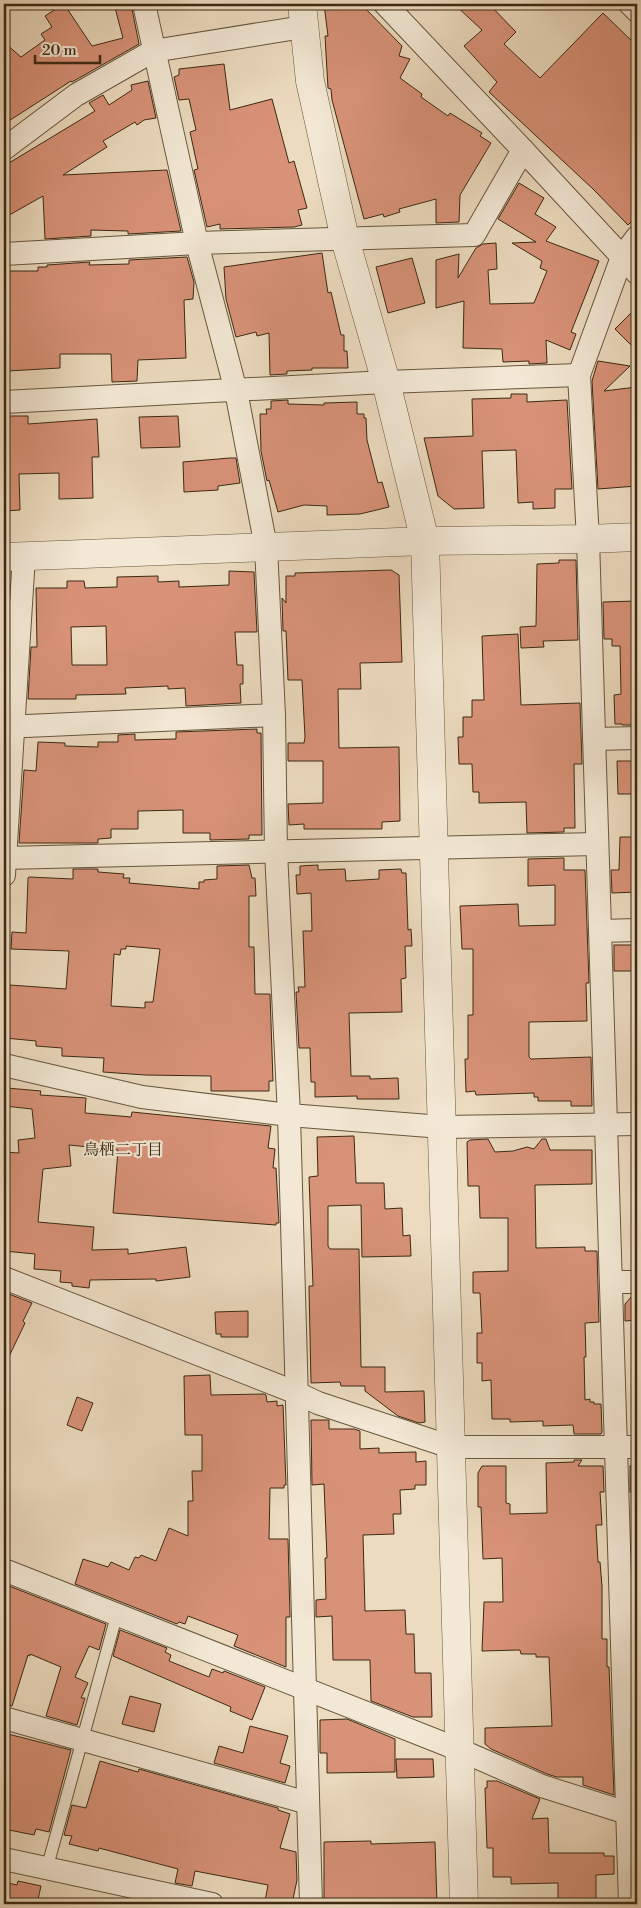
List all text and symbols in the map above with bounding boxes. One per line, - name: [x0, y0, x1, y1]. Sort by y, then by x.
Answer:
- scale bar: [35, 32, 100, 64]
- text: 20 m: [42, 41, 77, 60]
- district label: 鳥栖二丁目: [83, 1140, 163, 1160]

